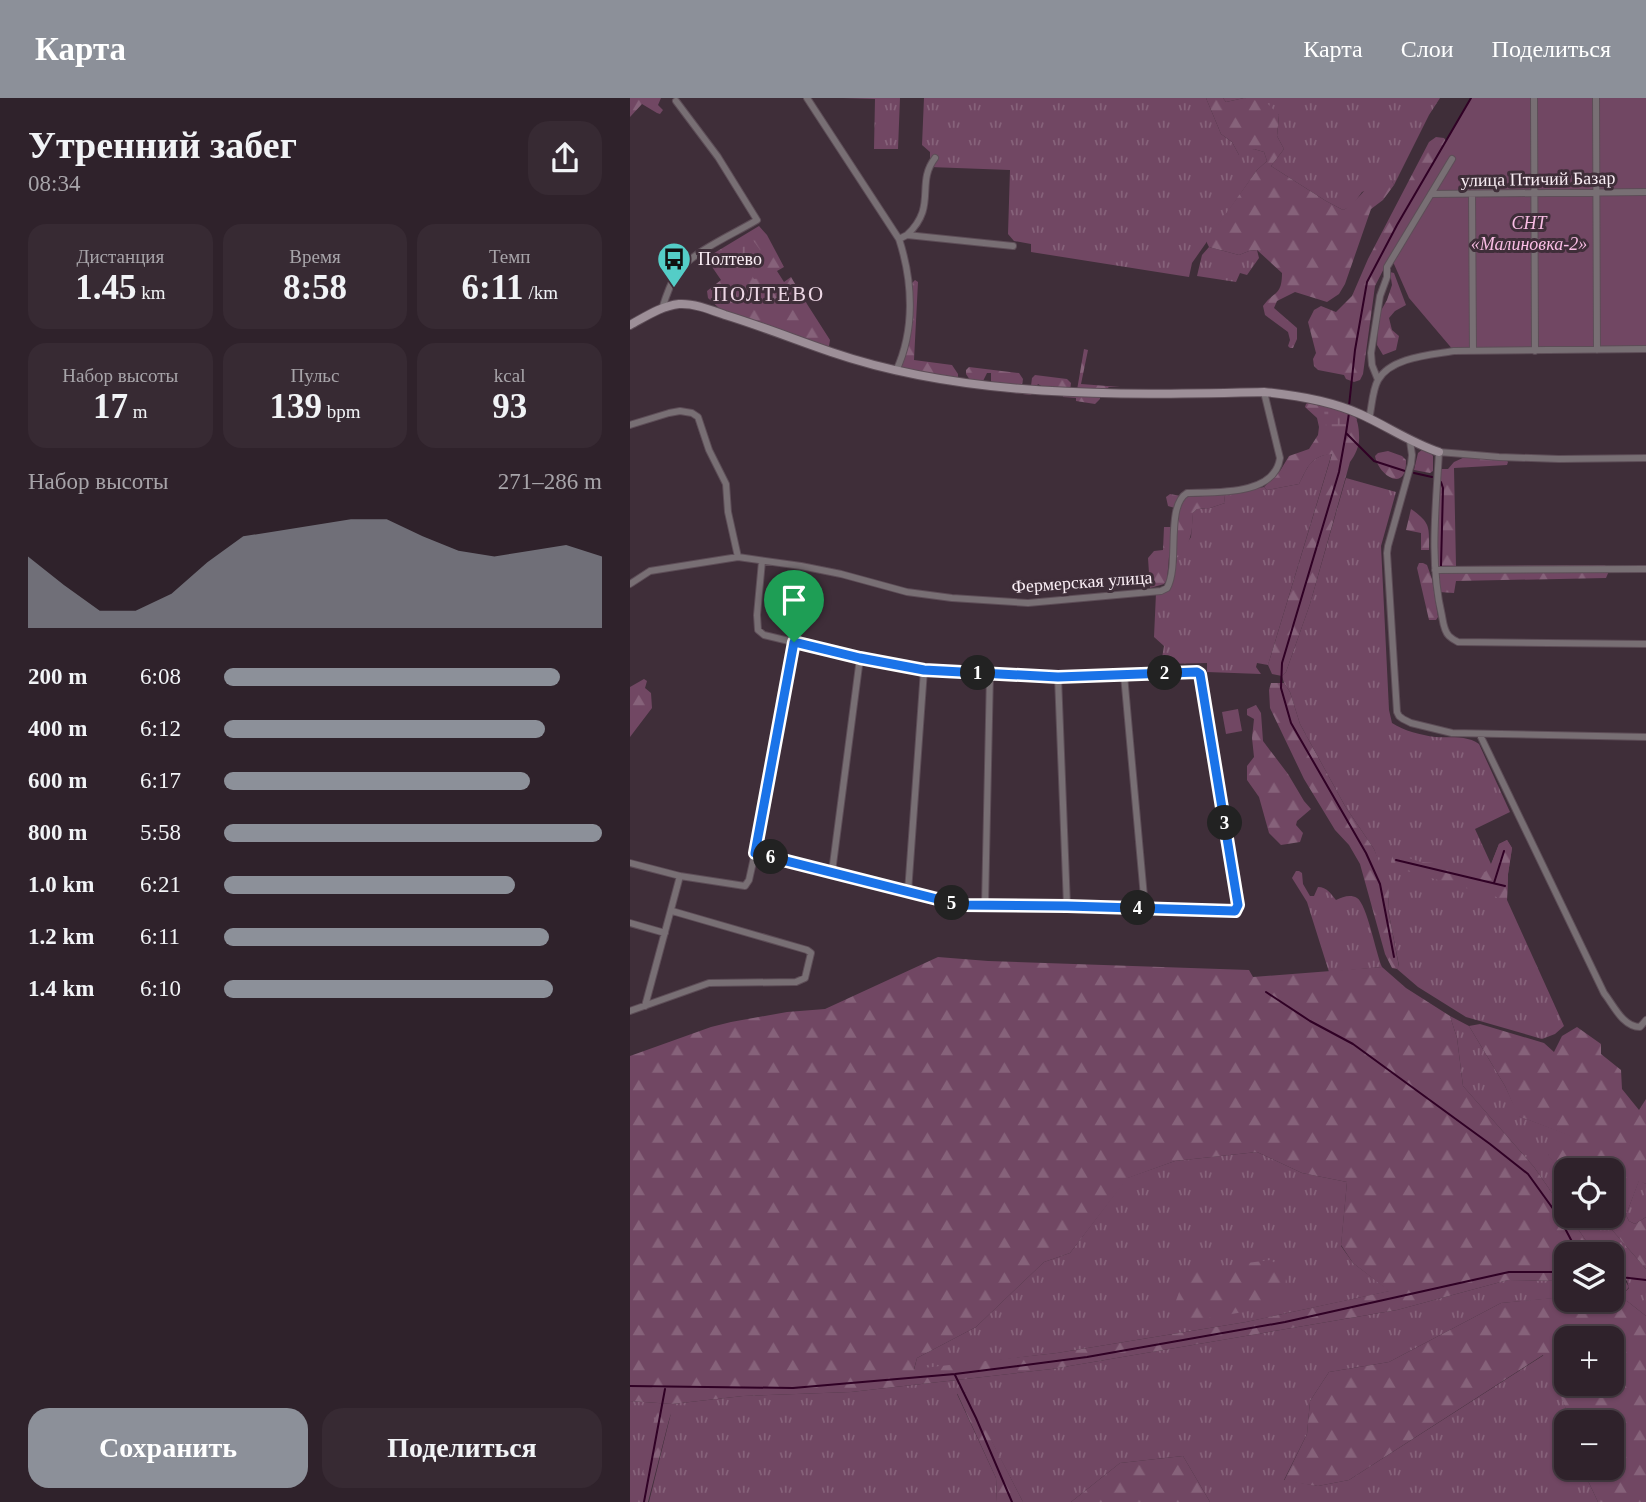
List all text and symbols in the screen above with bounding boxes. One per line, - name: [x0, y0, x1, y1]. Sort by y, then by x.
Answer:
- text: Карта: [35, 31, 126, 67]
- text: Карта: [1303, 36, 1363, 62]
- text: Слои: [1401, 36, 1454, 62]
- text: Поделиться: [1492, 36, 1611, 62]
- button: share: [528, 121, 602, 195]
- text: Утренний забег: [28, 124, 297, 166]
- street label: улица Птичий Базар: [1460, 168, 1616, 190]
- text: 08:34: [28, 171, 80, 196]
- park label: СНТ «Малиновка-2»: [1471, 213, 1587, 254]
- bus stop icon: Полтево: [655, 240, 693, 289]
- text: Дистанция: [76, 246, 164, 267]
- text: Время: [289, 246, 341, 267]
- text: Темп: [489, 246, 530, 267]
- place label: Полтево: [698, 249, 762, 269]
- text: 1.45: [75, 268, 136, 307]
- text: 8:58: [283, 268, 347, 307]
- text: 6:11: [461, 268, 524, 307]
- text: km: [136, 282, 165, 303]
- text: /km: [524, 282, 558, 303]
- district label: ПОЛТЕВО: [713, 282, 825, 306]
- text: Набор высоты: [62, 365, 178, 386]
- text: Пульс: [291, 365, 339, 386]
- text: kcal: [494, 365, 525, 386]
- text: 17: [93, 387, 128, 426]
- text: 139: [269, 387, 322, 426]
- text: 93: [492, 387, 527, 426]
- text: m: [128, 401, 148, 422]
- text: bpm: [322, 401, 361, 422]
- text: Набор высоты: [28, 469, 169, 494]
- text: 271–286 m: [498, 469, 602, 494]
- street label: Фермерская улица: [1011, 567, 1153, 597]
- pin: [764, 570, 824, 642]
- icon: arrive: [775, 581, 813, 619]
- pin: 1: [960, 656, 996, 690]
- pin: 2: [1148, 656, 1182, 690]
- text: 1: [973, 662, 982, 683]
- text: 2: [1160, 662, 1169, 683]
- text: 200 m: [28, 664, 87, 689]
- text: 6:08: [140, 664, 181, 689]
- text: 400 m: [28, 716, 87, 741]
- text: 6:12: [140, 716, 181, 741]
- text: 600 m: [28, 768, 87, 793]
- text: 6:17: [140, 768, 181, 793]
- pin: 3: [1208, 806, 1242, 840]
- text: 3: [1220, 812, 1229, 833]
- text: 800 m: [28, 820, 87, 845]
- text: 5:58: [140, 820, 181, 845]
- pin: 6: [754, 840, 788, 874]
- text: 6: [766, 846, 775, 867]
- text: 1.0 km: [28, 872, 94, 897]
- text: 6:21: [140, 872, 181, 897]
- pin: 5: [934, 886, 970, 920]
- pin: 4: [1120, 890, 1156, 926]
- text: 5: [947, 892, 956, 913]
- text: 4: [1133, 897, 1142, 918]
- text: 1.2 km: [28, 924, 94, 949]
- text: 6:11: [140, 924, 180, 949]
- text: 1.4 km: [28, 976, 94, 1001]
- text: 6:10: [140, 976, 181, 1001]
- map controls: [1554, 1158, 1624, 1480]
- button: locate: [1554, 1158, 1624, 1228]
- button: layers: [1554, 1242, 1624, 1312]
- button: +: [1554, 1326, 1624, 1396]
- button: Сохранить: [28, 1408, 308, 1488]
- button: Поделиться: [322, 1408, 602, 1488]
- button: −: [1554, 1410, 1624, 1480]

